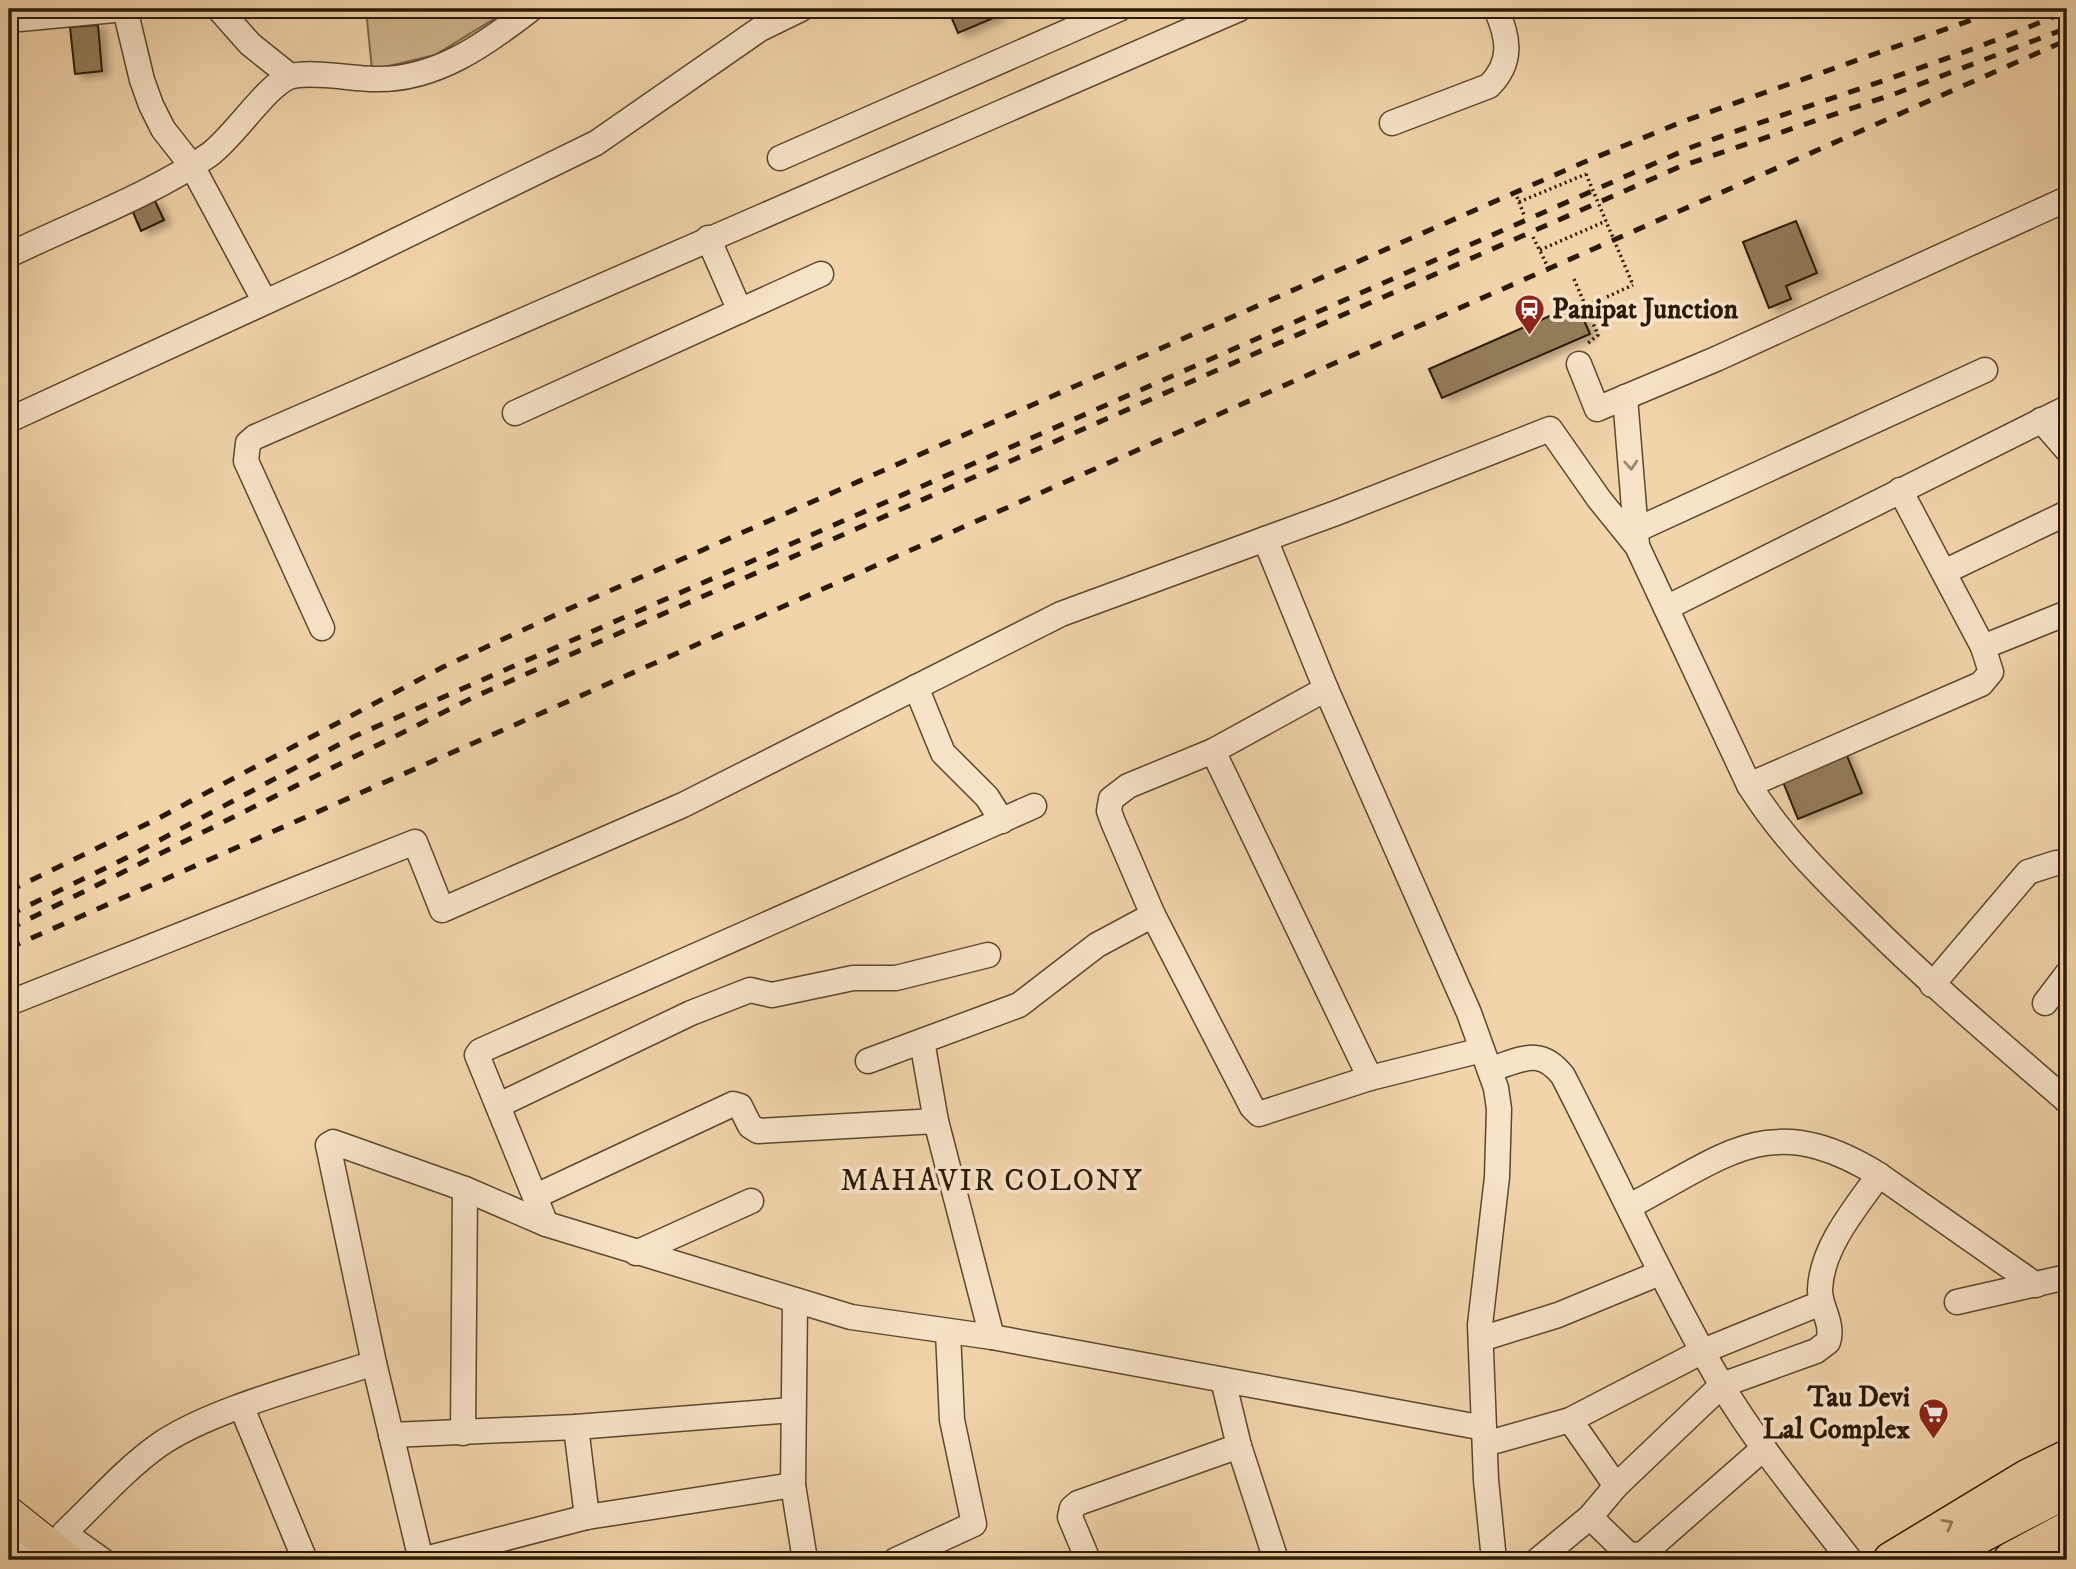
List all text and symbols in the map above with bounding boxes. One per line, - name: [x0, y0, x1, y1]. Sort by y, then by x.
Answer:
- station icon: Panipat Junction: [1512, 292, 1546, 336]
- place label: Panipat Junction: [1552, 292, 1738, 327]
- one-way arrow: [1623, 460, 1638, 471]
- district label: MAHAVIR COLONY: [841, 1163, 1143, 1200]
- place label: Tau Devi Lal Complex: [1763, 1380, 1910, 1447]
- supermarket icon: Tau Devi Lal Complex: [1916, 1396, 1950, 1440]
- one-way arrow: [1941, 1519, 1954, 1532]

